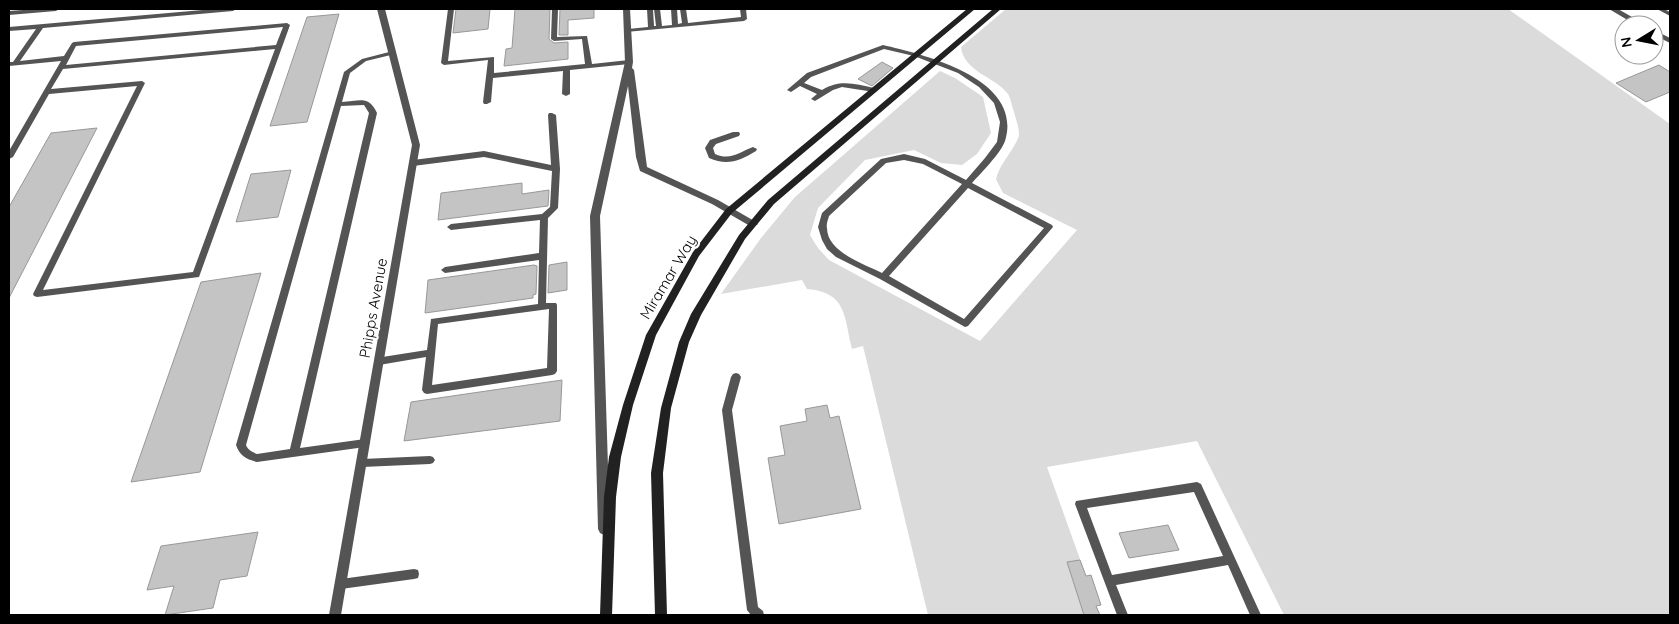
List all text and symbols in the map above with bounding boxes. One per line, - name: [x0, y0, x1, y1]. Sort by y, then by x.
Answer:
- north arrow: [1614, 15, 1664, 65]
- text: N: [1616, 36, 1636, 49]
- street label: Miramar Way: [635, 231, 701, 323]
- street label: Phipps Avenue: [355, 256, 391, 360]

